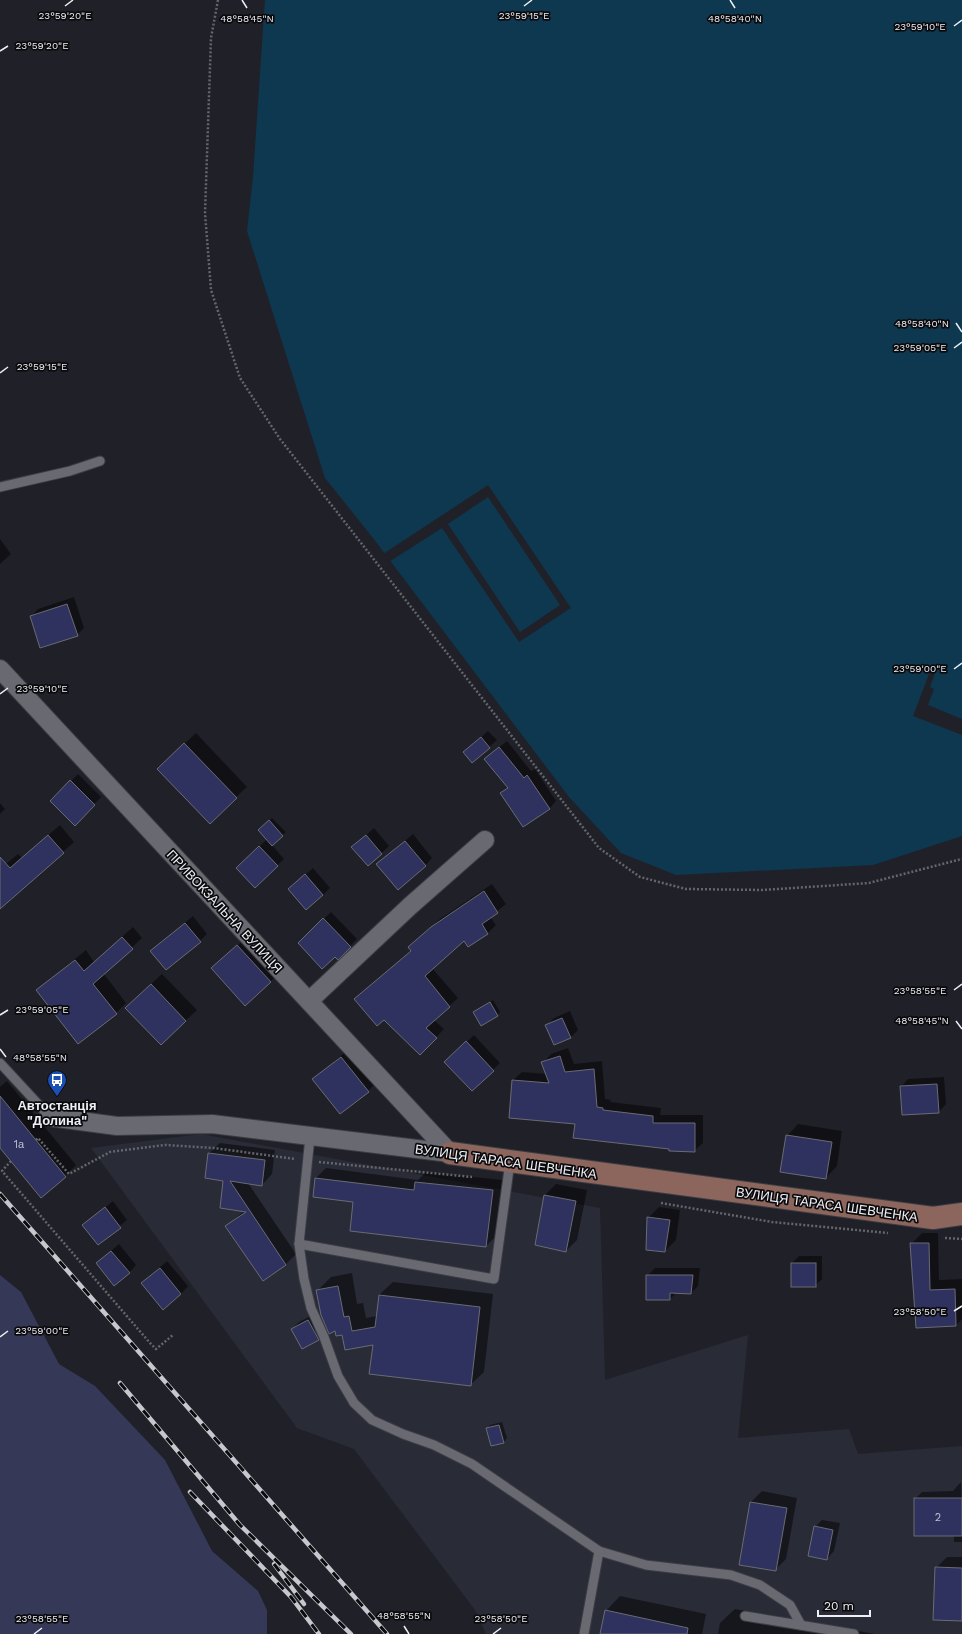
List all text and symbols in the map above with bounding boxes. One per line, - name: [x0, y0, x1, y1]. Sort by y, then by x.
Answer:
- text: 23°59'20"E: [38, 10, 92, 21]
- text: 23°59'15"E: [499, 10, 549, 21]
- text: 48°58'45"N: [220, 13, 274, 24]
- text: 48°58'40"N: [708, 13, 762, 24]
- text: 23°59'10"E: [894, 21, 946, 32]
- text: 23°59'20"E: [15, 40, 69, 51]
- text: 48°58'40"N: [895, 318, 949, 329]
- text: 23°59'05"E: [893, 342, 947, 353]
- text: 23°59'15"E: [17, 361, 67, 372]
- text: 23°59'00"E: [893, 663, 947, 674]
- text: 23°59'10"E: [16, 683, 68, 694]
- street label: ПРИВОКЗАЛЬНА ВУЛИЦЯ: [164, 847, 286, 976]
- text: 23°58'55"E: [894, 985, 946, 996]
- text: 23°59'05"E: [15, 1004, 69, 1015]
- text: 48°58'45"N: [895, 1015, 949, 1026]
- text: 48°58'55"N: [13, 1052, 67, 1063]
- bus stop icon: Автостанція "Долина": [46, 1069, 68, 1097]
- place label: Автостанція "Долина": [17, 1098, 97, 1128]
- house number: 1а: [14, 1138, 25, 1151]
- street label: ВУЛИЦЯ ТАРАСА ШЕВЧЕНКА: [414, 1141, 598, 1182]
- street label: ВУЛИЦЯ ТАРАСА ШЕВЧЕНКА: [735, 1184, 919, 1225]
- text: 23°58'50"E: [893, 1306, 947, 1317]
- text: 23°59'00"E: [15, 1325, 69, 1336]
- house number: 2: [935, 1511, 941, 1524]
- scale bar: [818, 1592, 870, 1618]
- text: 20 m: [824, 1599, 854, 1613]
- text: 48°58'55"N: [377, 1610, 431, 1621]
- text: 23°58'55"E: [16, 1613, 68, 1624]
- text: 23°58'50"E: [474, 1613, 528, 1624]

